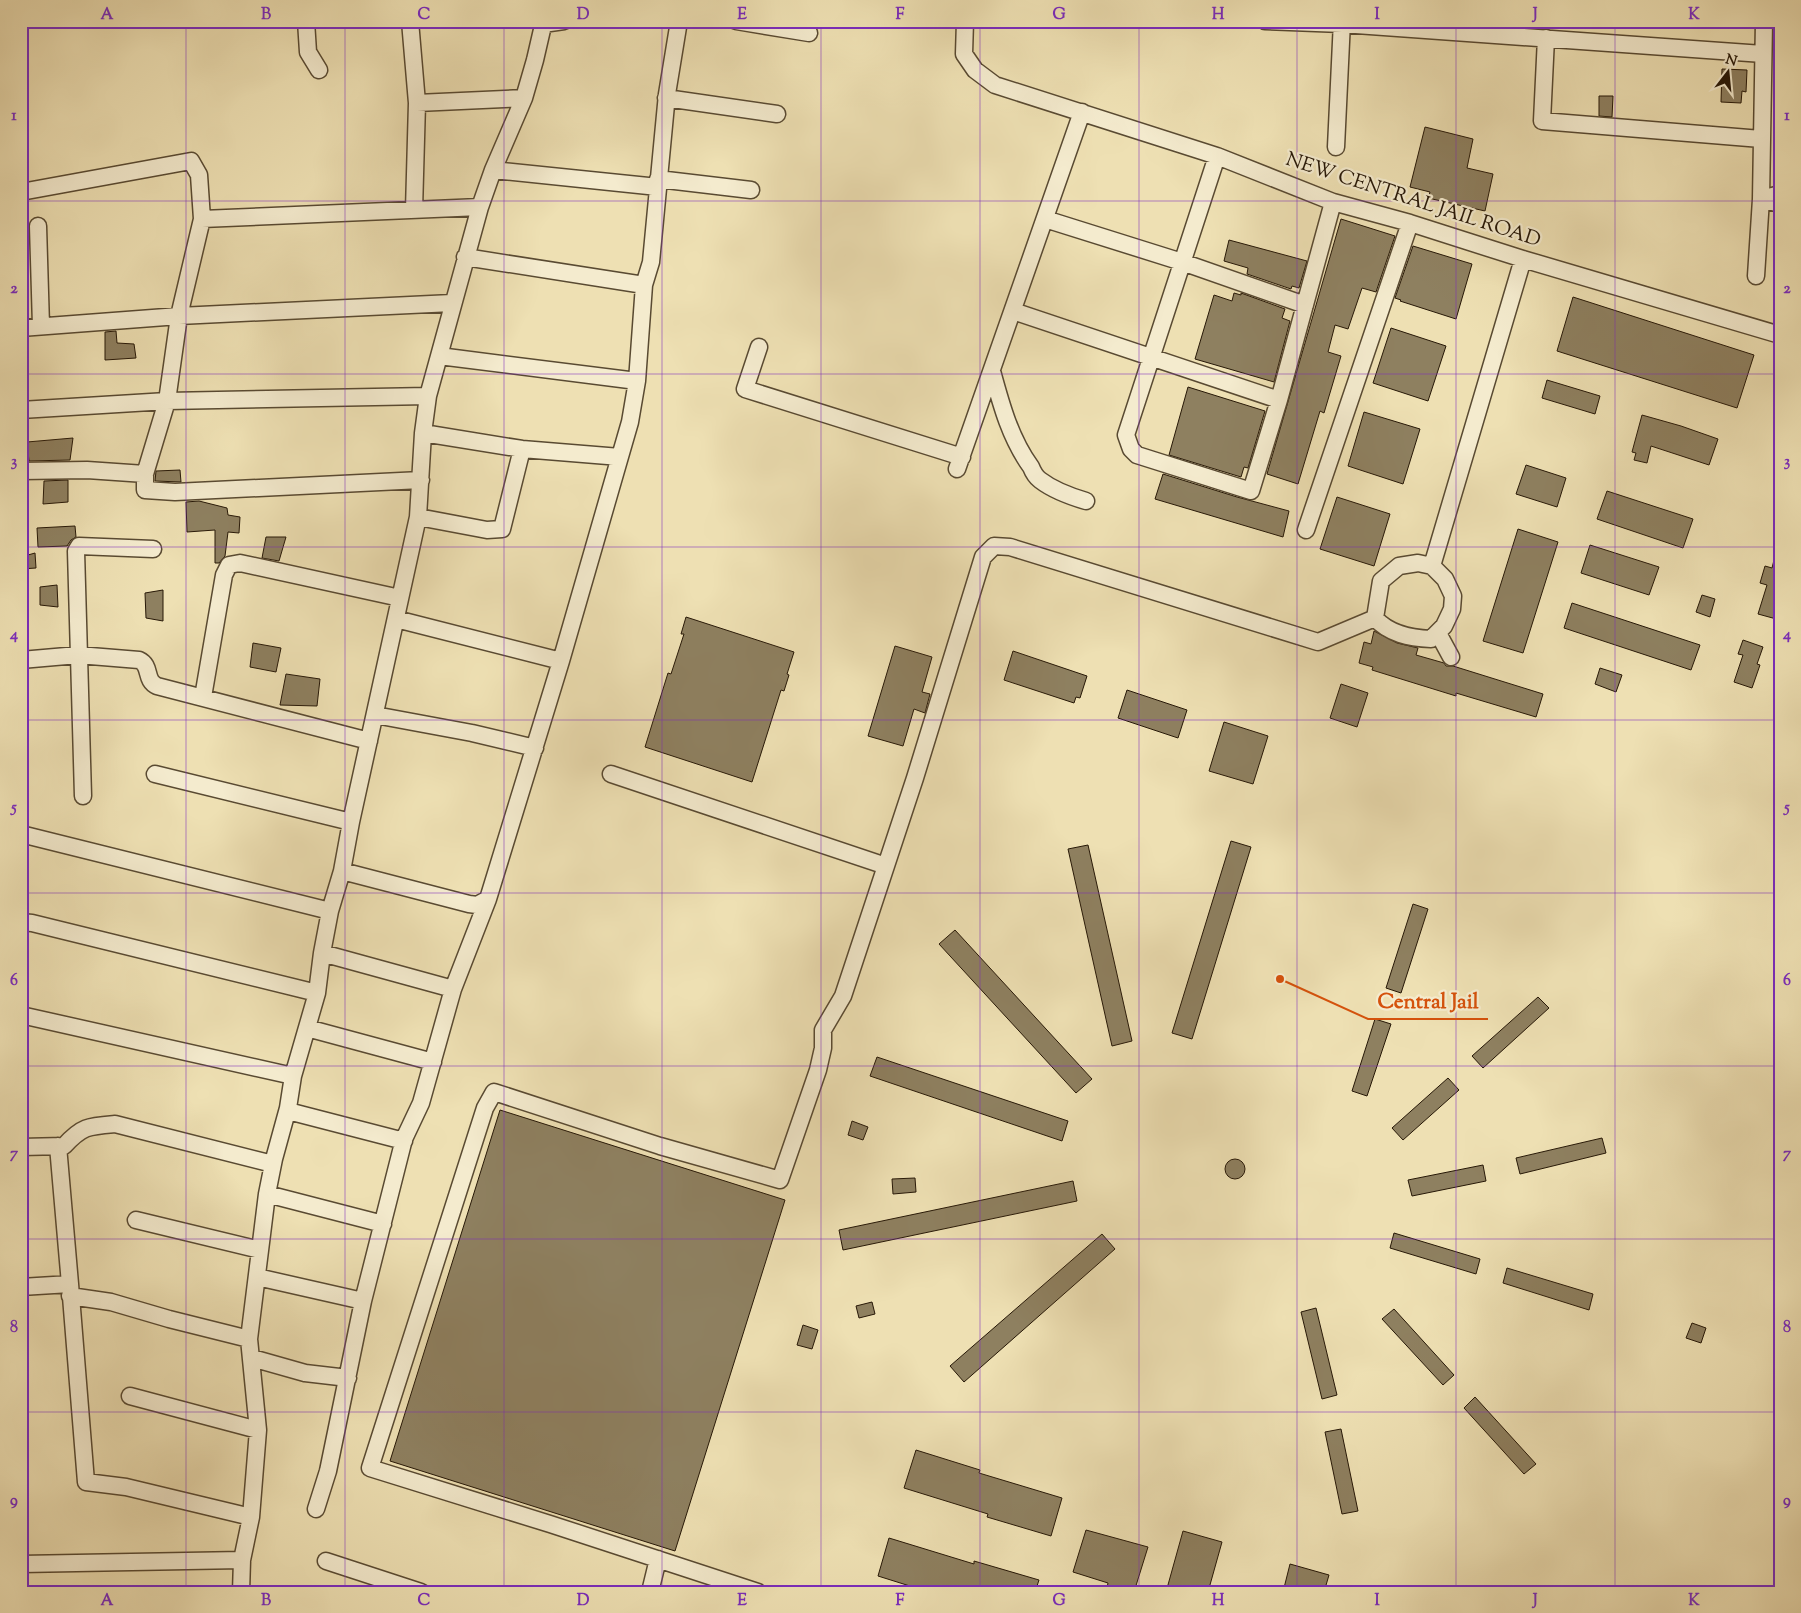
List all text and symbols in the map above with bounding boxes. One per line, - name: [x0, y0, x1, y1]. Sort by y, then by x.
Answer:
- text: A: [101, 4, 114, 27]
- text: B: [261, 4, 271, 27]
- text: C: [418, 4, 431, 27]
- text: D: [577, 4, 590, 27]
- text: E: [737, 4, 747, 27]
- text: F: [896, 4, 905, 27]
- text: G: [1052, 4, 1066, 27]
- text: H: [1212, 4, 1225, 27]
- text: I: [1374, 4, 1380, 27]
- text: J: [1531, 4, 1538, 27]
- text: K: [1688, 4, 1700, 27]
- north arrow: [1704, 48, 1754, 98]
- text: N: [1723, 50, 1739, 73]
- text: 1: [11, 105, 17, 128]
- text: 1: [1784, 105, 1790, 128]
- street label: NEW CENTRAL JAIL ROAD: [1282, 146, 1544, 256]
- text: 2: [10, 278, 18, 301]
- text: 2: [1783, 278, 1791, 301]
- text: 3: [11, 451, 18, 474]
- text: 3: [1784, 451, 1791, 474]
- text: 4: [9, 624, 18, 647]
- text: 4: [1782, 624, 1791, 647]
- text: 5: [9, 797, 17, 820]
- text: 5: [1782, 797, 1790, 820]
- text: 6: [10, 970, 18, 993]
- text: 6: [1783, 970, 1791, 993]
- callout: Central Jail: [1368, 983, 1488, 1019]
- text: Central Jail: [1378, 988, 1479, 1018]
- text: 7: [10, 1143, 19, 1166]
- text: 7: [1783, 1143, 1792, 1166]
- text: 8: [10, 1317, 18, 1340]
- text: 8: [1783, 1317, 1791, 1340]
- text: 9: [10, 1490, 18, 1513]
- text: 9: [1783, 1490, 1791, 1513]
- text: A: [101, 1590, 114, 1613]
- text: B: [261, 1590, 271, 1613]
- text: C: [418, 1590, 431, 1613]
- text: D: [577, 1590, 590, 1613]
- text: E: [737, 1590, 747, 1613]
- text: F: [896, 1590, 905, 1613]
- text: G: [1052, 1590, 1066, 1613]
- text: H: [1212, 1590, 1225, 1613]
- text: I: [1374, 1590, 1380, 1613]
- text: J: [1531, 1590, 1538, 1613]
- text: K: [1688, 1590, 1700, 1613]

